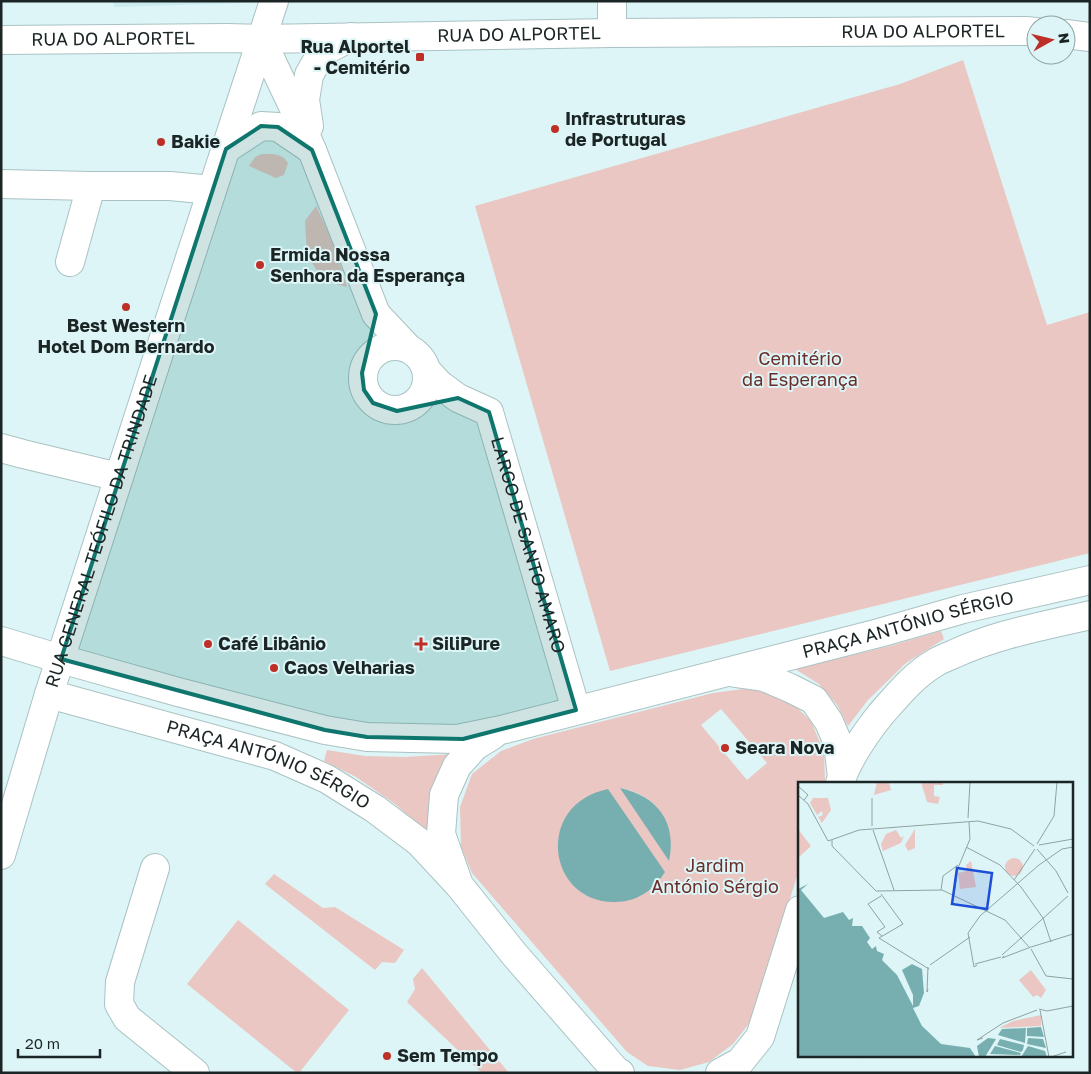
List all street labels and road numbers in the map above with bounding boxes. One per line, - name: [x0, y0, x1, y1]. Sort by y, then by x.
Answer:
- street label: RUA DO ALPORTEL: [841, 19, 1005, 42]
- street label: RUA DO ALPORTEL: [437, 21, 601, 46]
- street label: RUA DO ALPORTEL: [31, 26, 195, 50]
- street label: RUA GENERAL TEÓFILO DA TRINDADE: [40, 372, 161, 690]
- street label: LARGO DE SANTO AMARO: [487, 434, 571, 656]
- street label: PRAÇA ANTÓNIO SÉRGIO: [800, 586, 1016, 662]
- street label: PRAÇA ANTÓNIO SÉRGIO: [164, 715, 375, 813]

